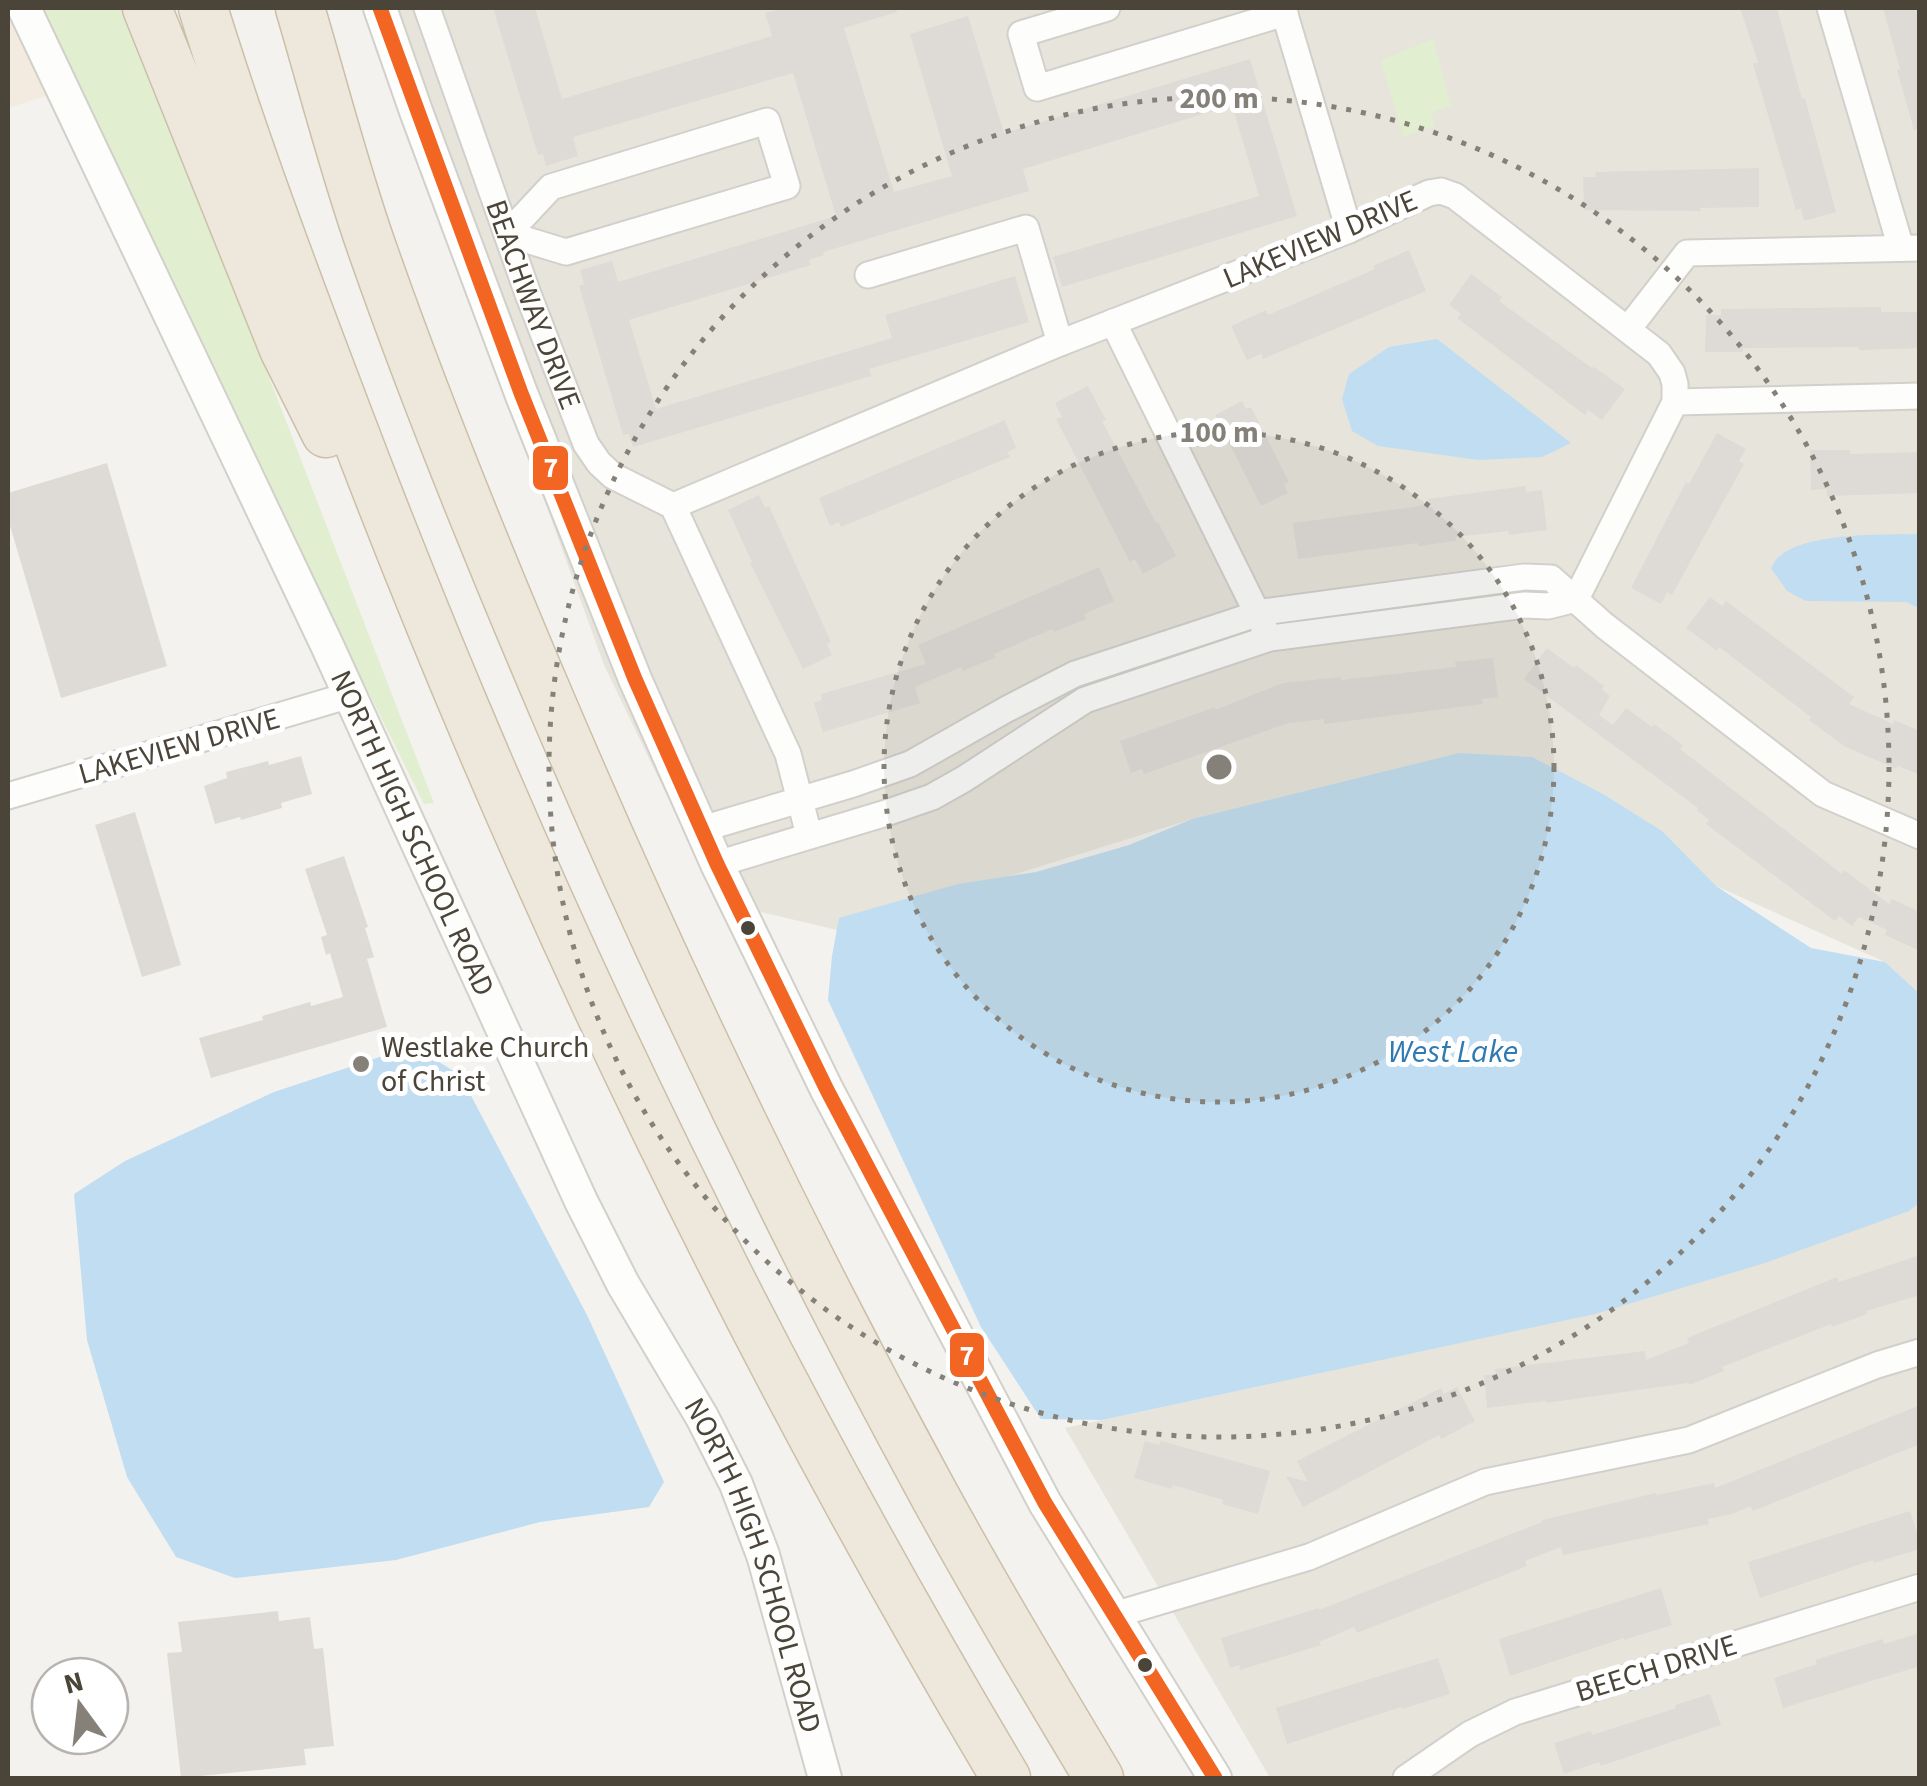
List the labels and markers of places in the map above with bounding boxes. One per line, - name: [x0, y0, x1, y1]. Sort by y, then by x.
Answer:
- centre of rings: [1201, 749, 1237, 785]
- unlabelled marker: [738, 918, 758, 938]
- place label: Westlake Church of Christ: [381, 1026, 589, 1103]
- marker: Westlake Church of Christ: [350, 1053, 372, 1075]
- unlabelled marker: [1135, 1655, 1155, 1675]

